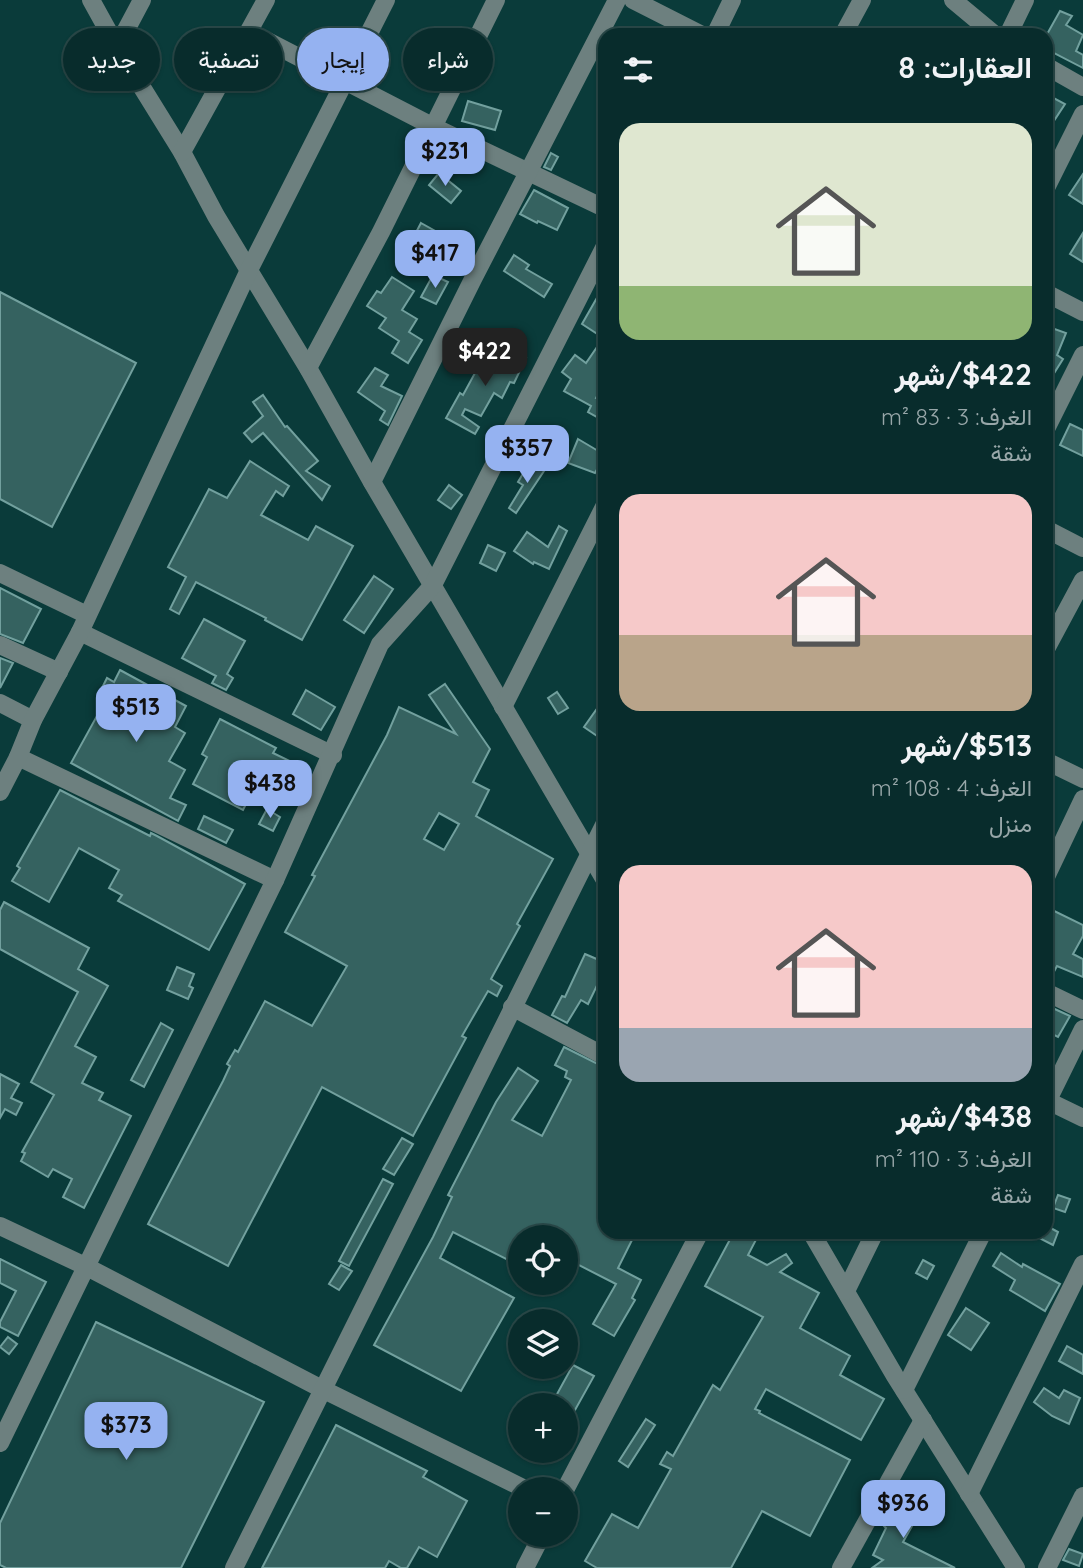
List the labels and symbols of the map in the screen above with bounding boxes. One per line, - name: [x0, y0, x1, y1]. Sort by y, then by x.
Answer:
- pin: $231: [404, 128, 486, 188]
- pin: $417: [394, 230, 476, 290]
- pin: $422: [444, 328, 526, 388]
- pin: $357: [486, 426, 568, 485]
- pin: $513: [95, 684, 177, 744]
- pin: $438: [229, 760, 311, 820]
- pin: $373: [85, 1402, 167, 1462]
- pin: $936: [862, 1480, 944, 1540]

